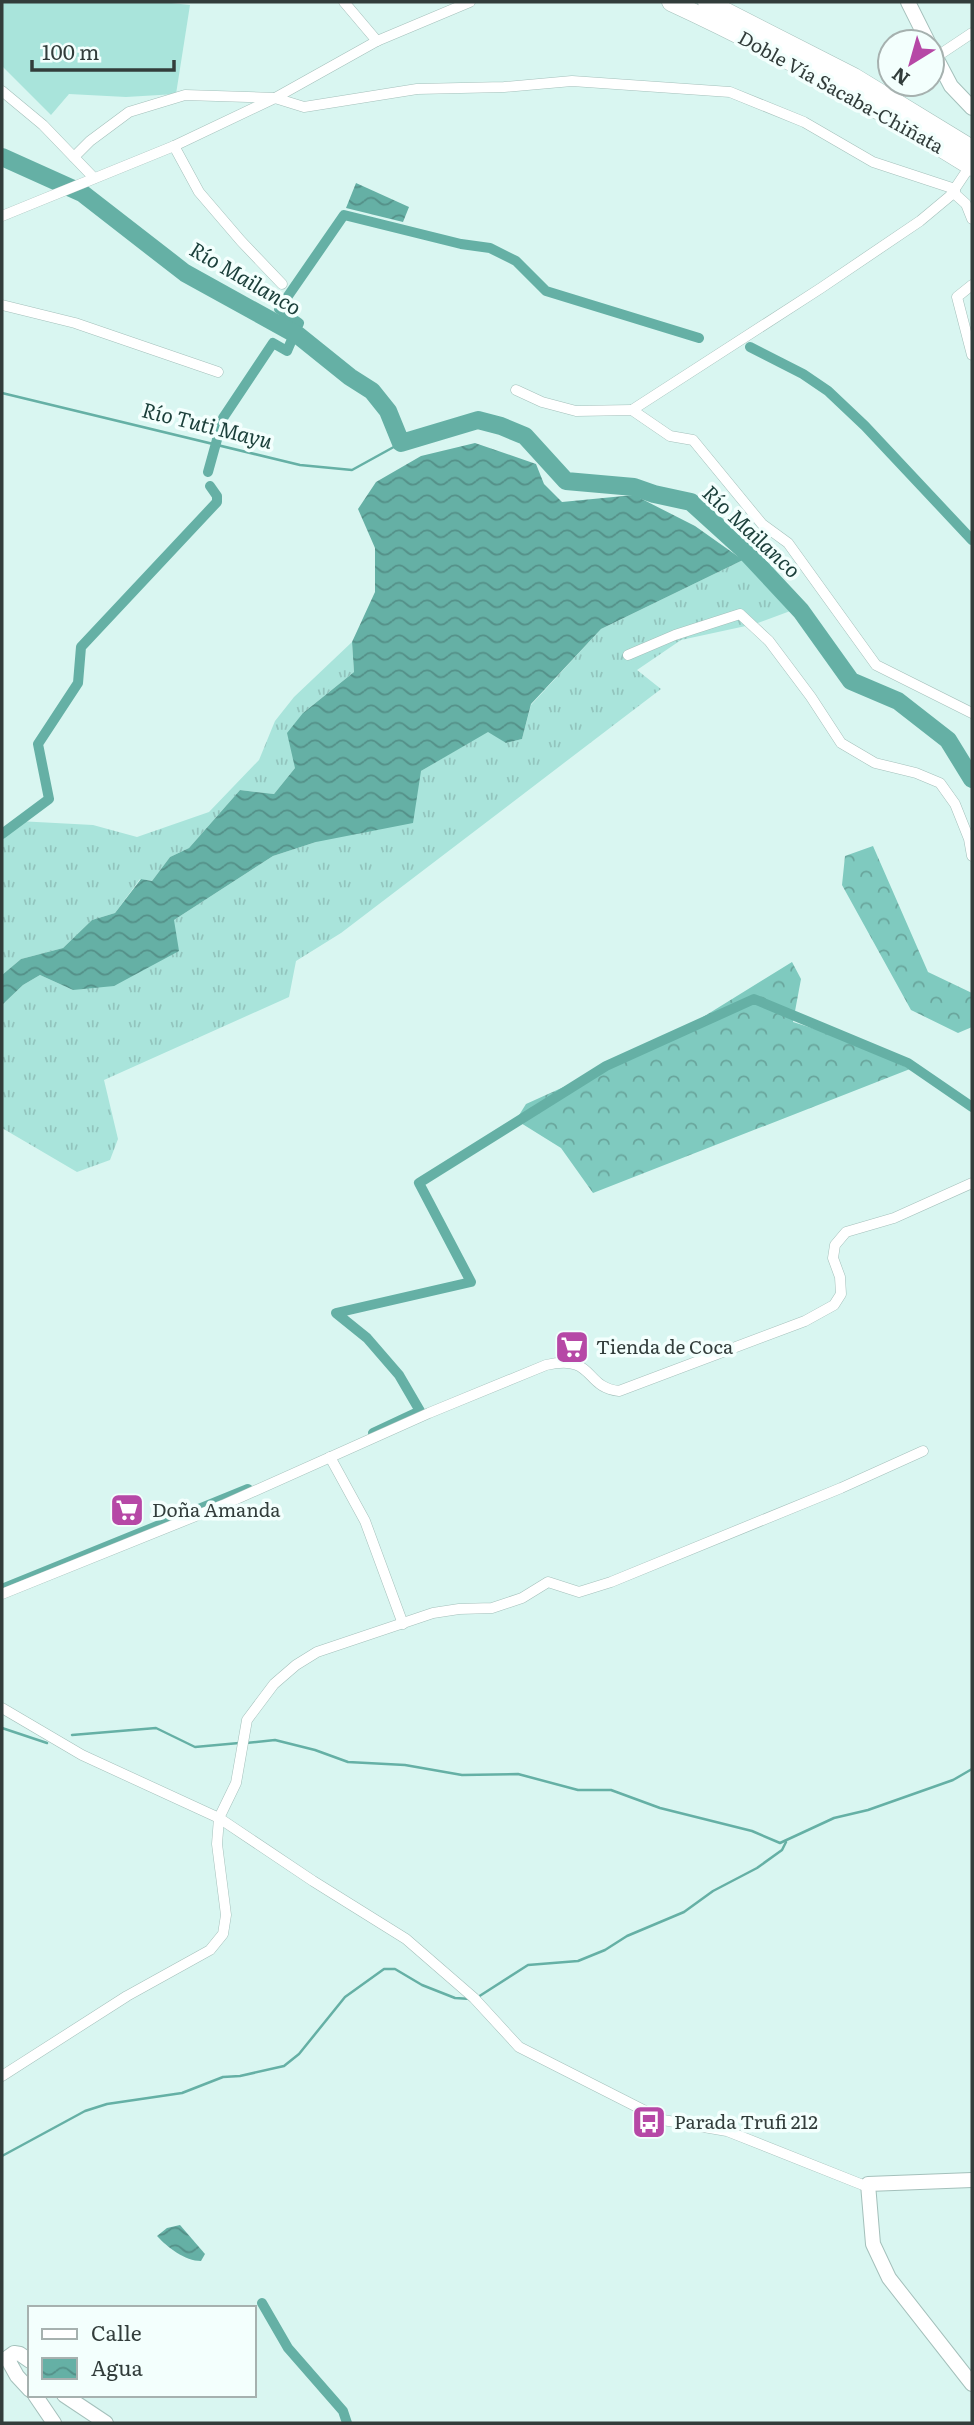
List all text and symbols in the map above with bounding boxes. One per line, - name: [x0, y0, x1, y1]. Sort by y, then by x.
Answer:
- street label: Doble Vía Sacaba-Chiñata: [734, 23, 950, 160]
- scale bar: [32, 28, 173, 72]
- north arrow: [876, 28, 946, 98]
- text: 100 m: [42, 35, 99, 66]
- text: N: [885, 61, 915, 93]
- water label: Río Mailanco: [185, 232, 308, 321]
- water label: Río Tuti Mayu: [139, 392, 277, 455]
- water label: Río Mailanco: [697, 476, 809, 584]
- supermarket icon: Tienda de Coca: [553, 1328, 591, 1366]
- place label: Tienda de Coca: [596, 1332, 734, 1360]
- supermarket icon: Doña Amanda: [108, 1491, 146, 1529]
- place label: Doña Amanda: [152, 1495, 281, 1523]
- bus stop icon: Parada Trufi 212: [630, 2103, 668, 2141]
- place label: Parada Trufi 212: [674, 2107, 818, 2135]
- legend: [28, 2306, 256, 2397]
- text: Calle: [91, 2316, 142, 2347]
- text: Agua: [91, 2351, 143, 2382]

